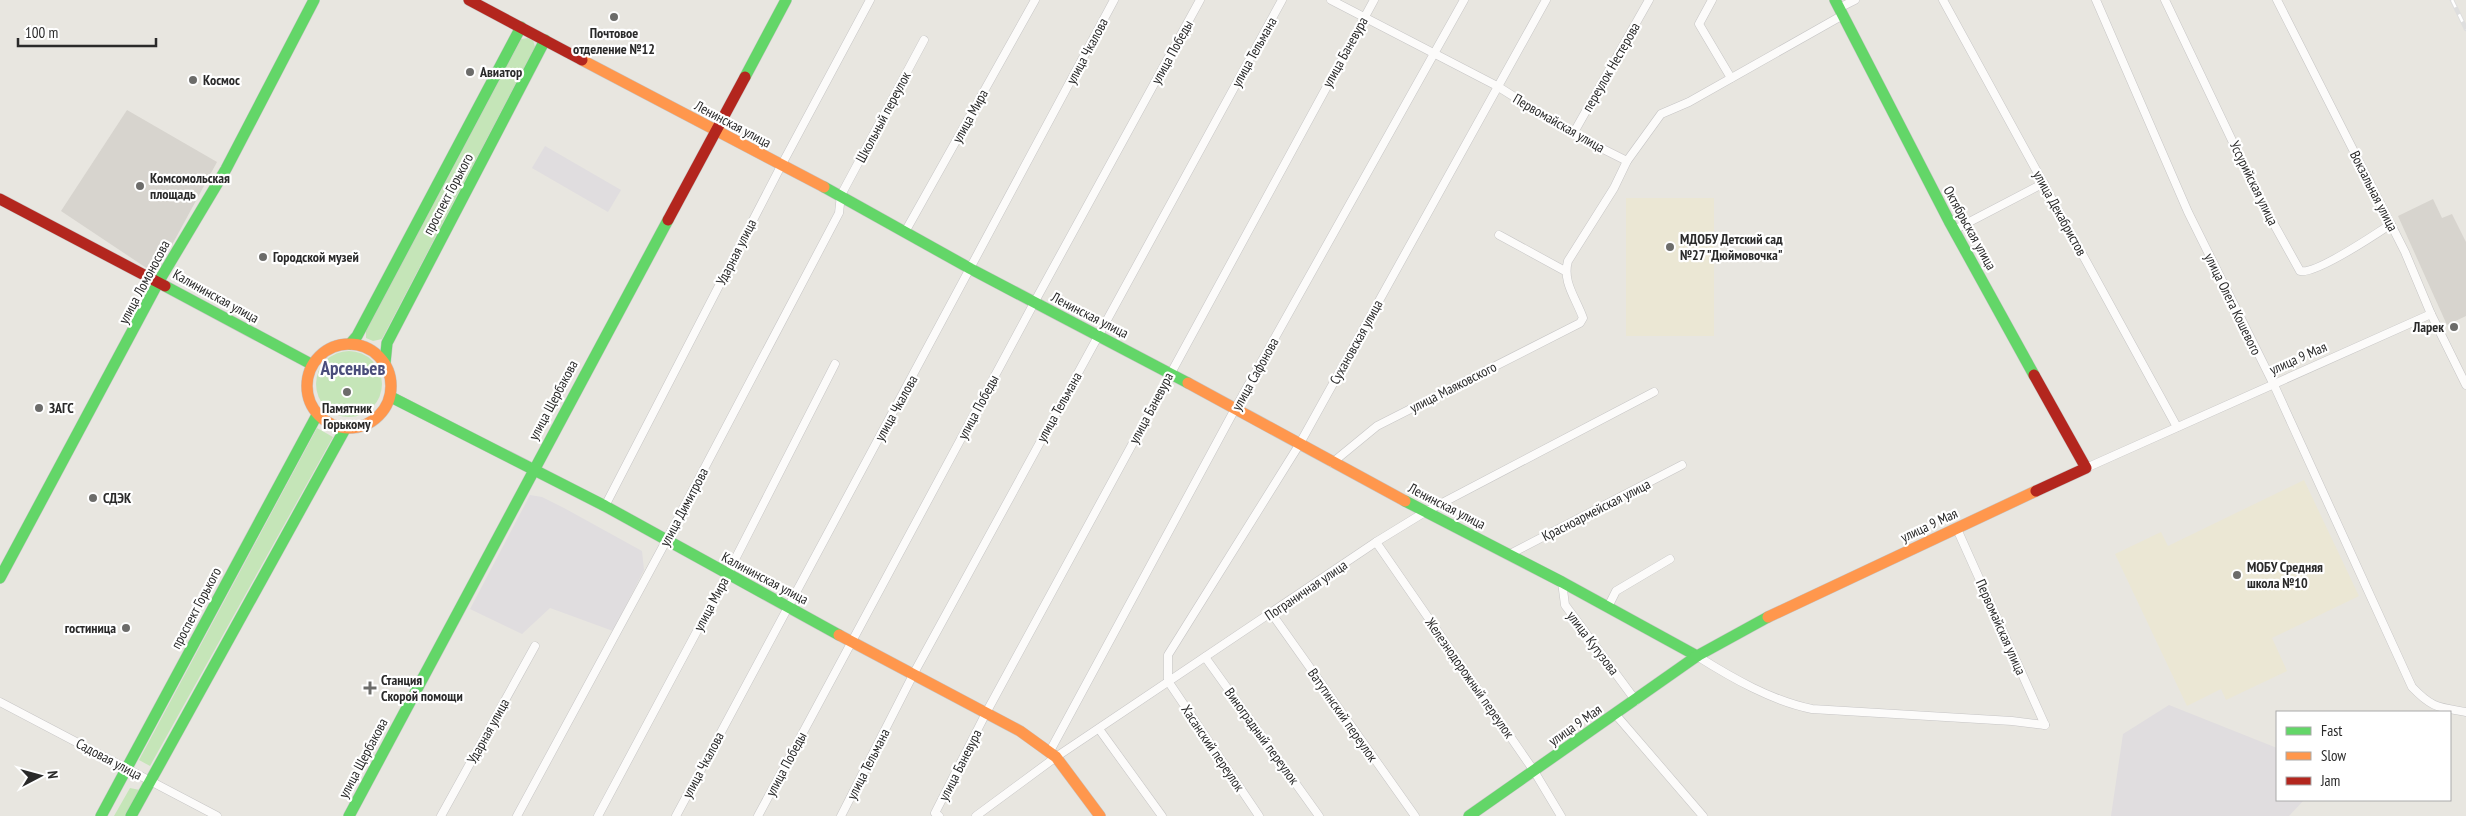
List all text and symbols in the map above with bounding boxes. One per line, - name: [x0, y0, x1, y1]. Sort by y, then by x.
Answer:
- marker: Почтовое отделение №12: [608, 11, 620, 23]
- street label: улица Тельмана: [1227, 14, 1281, 90]
- street label: улица Баневура: [1318, 14, 1372, 90]
- scale bar: [18, 15, 155, 47]
- street label: улица Чкалова: [1062, 15, 1112, 87]
- street label: улица Победы: [1147, 17, 1197, 87]
- street label: переулок Нестерова: [1578, 19, 1644, 115]
- text: 100 m: [25, 23, 58, 42]
- place label: Почтовое отделение №12: [573, 24, 655, 58]
- place label: Авиатор: [479, 63, 522, 81]
- marker: Авиатор: [464, 66, 476, 78]
- street label: Школьный переулок: [851, 68, 915, 166]
- place label: Космос: [203, 71, 240, 89]
- marker: Космос: [187, 74, 199, 86]
- street label: улица Мира: [948, 86, 992, 146]
- street label: Первомайская улица: [1510, 89, 1608, 157]
- street label: Ленинская улица: [691, 96, 774, 152]
- street label: Уссурийская улица: [2226, 138, 2282, 228]
- street label: Вокзальная улица: [2346, 148, 2402, 234]
- street label: проспект Горького: [419, 150, 477, 238]
- street label: улица Декабристов: [2029, 167, 2091, 259]
- place label: Комсомольская площадь: [150, 169, 230, 203]
- marker: Комсомольская площадь: [134, 180, 146, 192]
- street label: Октябрьская улица: [1940, 183, 2000, 273]
- street label: Ударная улица: [712, 216, 760, 288]
- place label: МДОБУ Детский сад №27 "Дюймовочка": [1680, 230, 1783, 264]
- street label: улица Ломоносова: [114, 237, 174, 327]
- marker: МДОБУ Детский сад №27 "Дюймовочка": [1664, 241, 1676, 253]
- place label: Городской музей: [273, 248, 359, 266]
- street label: улица Олега Кошевого: [2201, 250, 2265, 358]
- marker: Городской музей: [257, 251, 269, 263]
- street label: Калининская улица: [170, 265, 262, 327]
- street label: Ленинская улица: [1048, 287, 1132, 342]
- street label: Сухановская улица: [1325, 297, 1387, 387]
- place label: Ларек: [2412, 318, 2444, 336]
- marker: Ларек: [2448, 321, 2460, 333]
- street label: улица Сафонова: [1228, 334, 1282, 414]
- street label: улица 9 Мая: [2267, 337, 2329, 379]
- district label: Арсеньев: [320, 356, 385, 380]
- street label: улица Щербакова: [524, 357, 582, 443]
- street label: улица Маяковского: [1407, 357, 1499, 417]
- street label: улица Тельмана: [1032, 369, 1086, 445]
- street label: улица Баневура: [1125, 369, 1177, 447]
- street label: улица Чкалова: [871, 372, 921, 444]
- street label: улица Победы: [954, 372, 1002, 442]
- marker: Памятник Горькому: [341, 386, 353, 398]
- place label: ЗАГС: [49, 399, 74, 417]
- place label: Памятник Горькому: [322, 399, 372, 433]
- marker: ЗАГС: [33, 402, 45, 414]
- street label: улица Димитрова: [656, 465, 712, 549]
- street label: Красноармейская улица: [1539, 475, 1653, 545]
- street label: Ленинская улица: [1405, 478, 1489, 533]
- place label: СДЭК: [103, 489, 132, 507]
- marker: СДЭК: [87, 492, 99, 504]
- street label: улица 9 Мая: [1898, 504, 1960, 546]
- street label: Калининская улица: [719, 548, 811, 608]
- street label: Пограничная улица: [1261, 556, 1351, 624]
- place label: МОБУ Средняя школа №10: [2247, 558, 2323, 592]
- street label: проспект Горького: [167, 564, 225, 652]
- marker: МОБУ Средняя школа №10: [2231, 569, 2243, 581]
- street label: улица Мира: [689, 574, 733, 634]
- street label: Первомайская улица: [1972, 576, 2030, 678]
- street label: улица Кутузова: [1563, 607, 1623, 679]
- street label: Железнодорожный переулок: [1421, 613, 1519, 742]
- place label: гостиница: [65, 619, 116, 637]
- marker: гостиница: [120, 622, 132, 634]
- street label: Ватутинский переулок: [1304, 665, 1382, 766]
- place label: Станция Скорой помощи: [381, 671, 463, 705]
- marker: Станция Скорой помощи: [363, 681, 377, 695]
- street label: Виноградный переулок: [1221, 684, 1304, 788]
- street label: Ударная улица: [463, 695, 513, 767]
- street label: улица 9 Мая: [1545, 700, 1605, 750]
- street label: Хасанский переулок: [1177, 701, 1249, 795]
- legend: [2276, 711, 2451, 801]
- street label: улица Щербакова: [334, 715, 392, 801]
- text: Fast: [2321, 721, 2342, 740]
- street label: улица Тельмана: [842, 725, 894, 803]
- street label: улица Баневура: [934, 726, 986, 804]
- street label: улица Чкалова: [678, 729, 728, 801]
- street label: улица Победы: [762, 729, 810, 799]
- street label: Садовая улица: [73, 734, 145, 784]
- text: Slow: [2321, 746, 2346, 765]
- north arrow: [15, 751, 65, 801]
- text: N: [44, 770, 62, 779]
- text: Jam: [2320, 771, 2340, 790]

